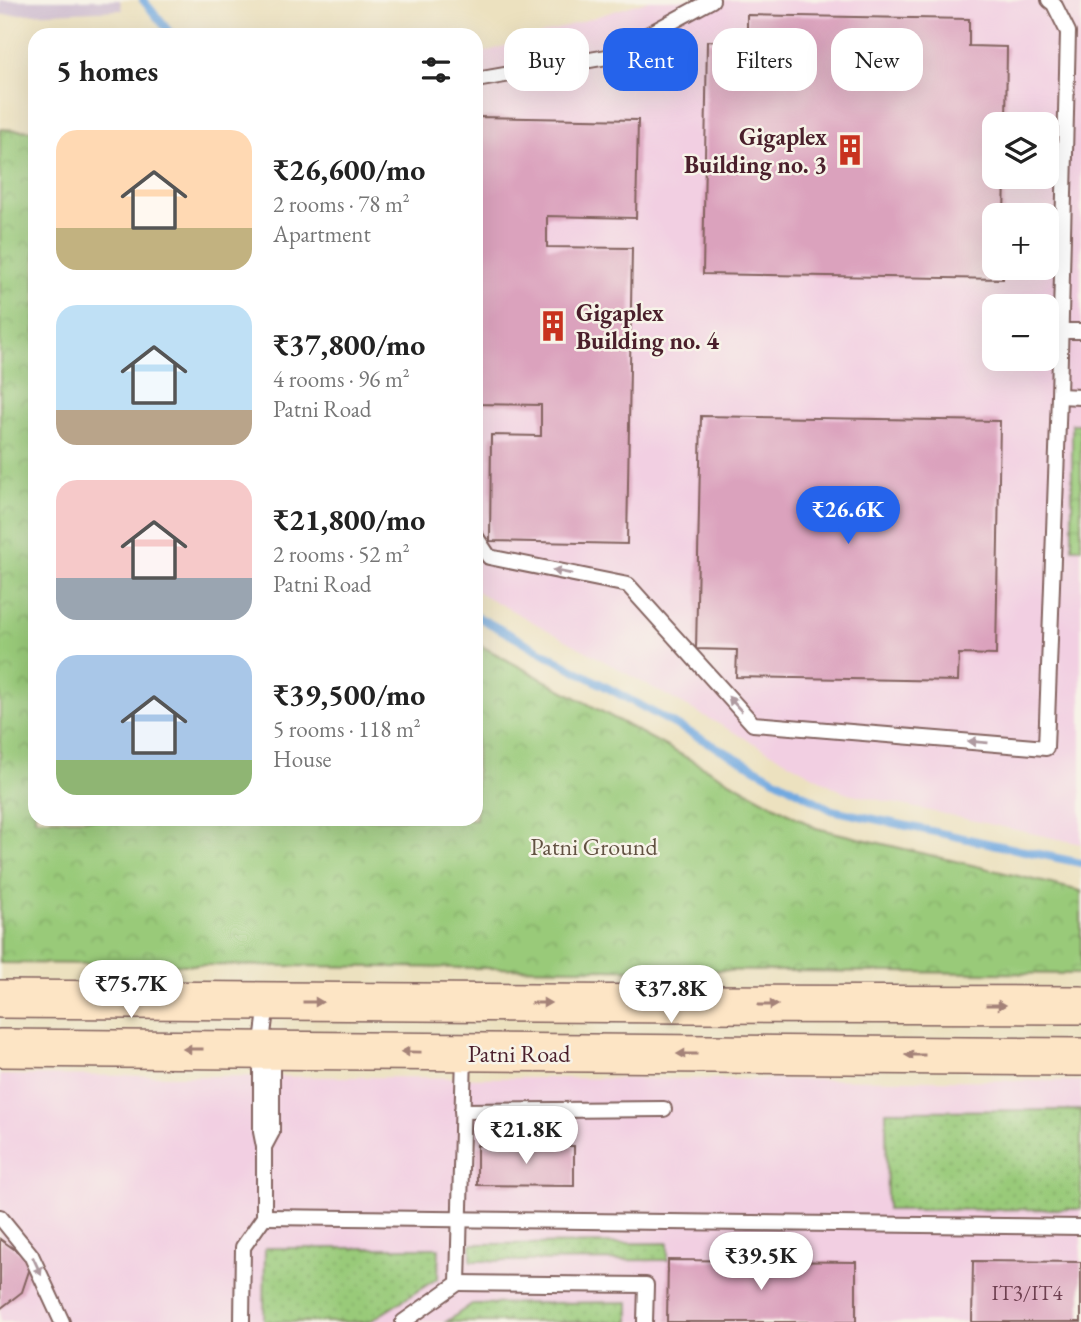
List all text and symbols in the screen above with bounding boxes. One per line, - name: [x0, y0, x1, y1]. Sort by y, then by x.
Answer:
- chip: Buy: [504, 28, 589, 91]
- chip: Rent: [603, 28, 698, 91]
- chip: Filters: [712, 28, 817, 91]
- chip: New: [831, 28, 923, 91]
- text: 5 homes: [56, 51, 158, 90]
- icon: filters: [417, 51, 455, 89]
- map controls: [982, 112, 1059, 371]
- button: layers: [982, 112, 1059, 189]
- place label: Gigaplex Building no. 3: [684, 121, 827, 181]
- building icon: Gigaplex Building no. 3: [833, 133, 867, 167]
- text: ₹26,600/mo: [273, 150, 425, 189]
- icon: home: [112, 158, 196, 242]
- text: 2 rooms · 78 m²: [273, 189, 410, 219]
- button: +: [982, 203, 1059, 280]
- text: Apartment: [273, 219, 371, 249]
- button: −: [982, 294, 1059, 371]
- place label: Gigaplex Building no. 4: [576, 297, 719, 357]
- building icon: Gigaplex Building no. 4: [536, 309, 570, 343]
- text: ₹37,800/mo: [273, 325, 425, 364]
- icon: home: [112, 333, 196, 417]
- text: 4 rooms · 96 m²: [273, 364, 410, 394]
- text: Patni Road: [273, 394, 371, 424]
- pin: ₹26.6K: [791, 486, 905, 546]
- text: ₹26.6K: [812, 494, 884, 524]
- text: ₹21,800/mo: [273, 500, 425, 539]
- icon: home: [112, 508, 196, 592]
- text: 2 rooms · 52 m²: [273, 539, 410, 569]
- one-way arrow: [551, 566, 573, 577]
- text: Patni Road: [273, 569, 371, 599]
- text: ₹39,500/mo: [273, 675, 425, 714]
- icon: home: [112, 683, 196, 767]
- one-way arrow: [727, 695, 743, 713]
- text: 5 rooms · 118 m²: [273, 714, 421, 744]
- one-way arrow: [966, 736, 988, 747]
- text: House: [273, 744, 332, 774]
- park label: Patni Ground: [530, 831, 659, 862]
- pin: ₹75.7K: [74, 960, 188, 1020]
- pin: ₹37.8K: [614, 965, 728, 1025]
- text: ₹75.7K: [95, 968, 167, 998]
- text: ₹37.8K: [635, 973, 707, 1003]
- one-way arrow: [302, 996, 324, 1007]
- one-way arrow: [530, 997, 552, 1009]
- one-way arrow: [757, 999, 779, 1011]
- one-way arrow: [985, 999, 1007, 1011]
- street label: Patni Road: [468, 1038, 571, 1069]
- one-way arrow: [181, 1043, 203, 1055]
- one-way arrow: [400, 1046, 422, 1058]
- one-way arrow: [676, 1048, 698, 1060]
- one-way arrow: [904, 1050, 926, 1061]
- pin: ₹21.8K: [469, 1106, 583, 1166]
- text: ₹21.8K: [490, 1114, 562, 1144]
- pin: ₹39.5K: [704, 1232, 818, 1292]
- text: ₹39.5K: [725, 1240, 797, 1270]
- one-way arrow: [31, 1256, 42, 1276]
- house number: IT3/IT4: [992, 1279, 1063, 1306]

